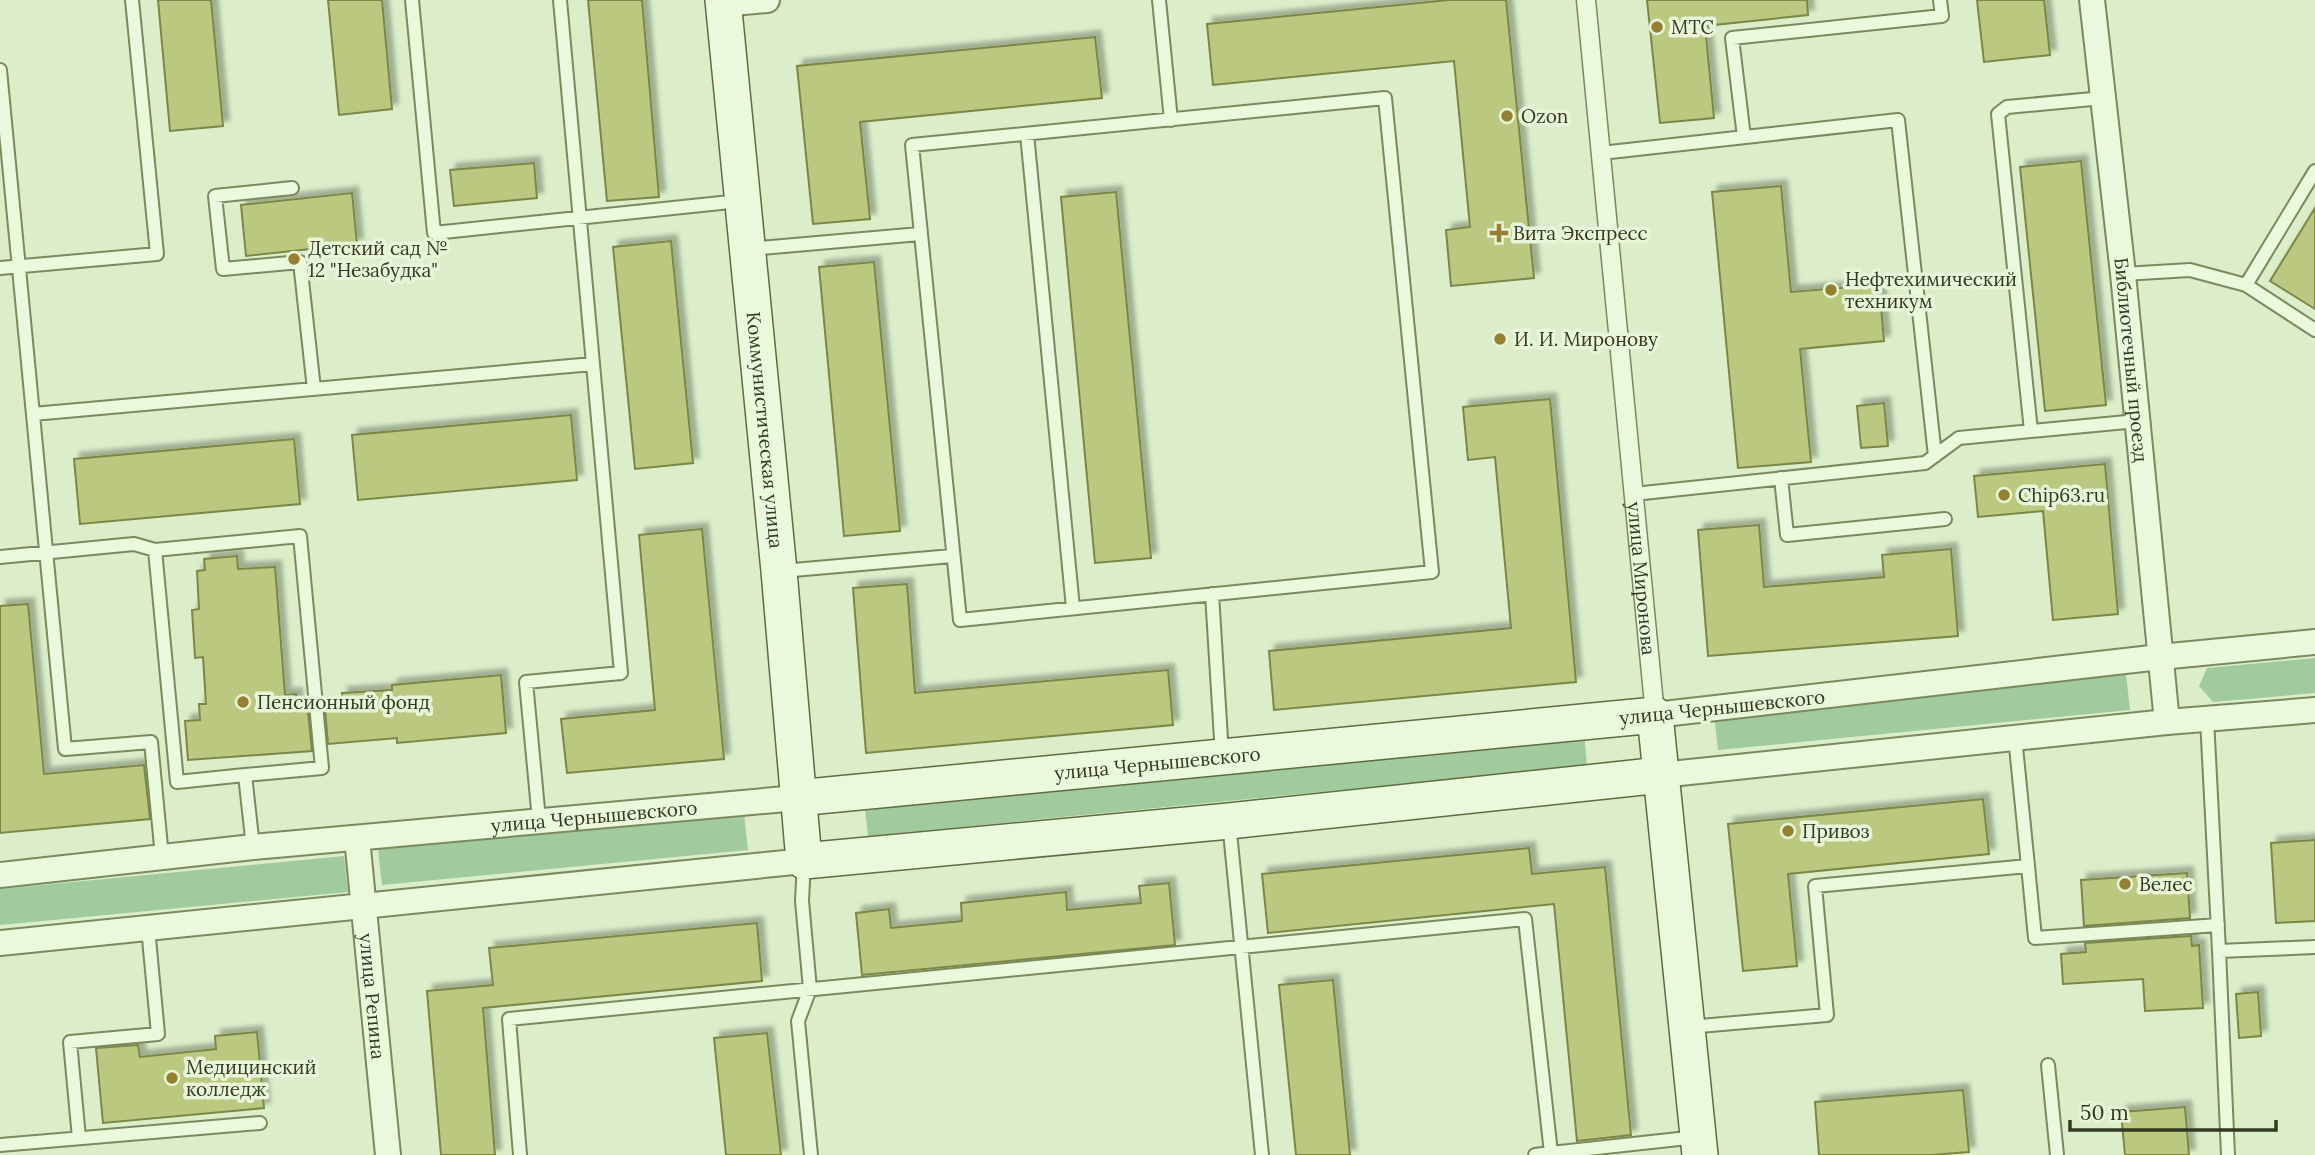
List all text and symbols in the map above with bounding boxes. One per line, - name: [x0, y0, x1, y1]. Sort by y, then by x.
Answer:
- place label: МТС: [1671, 15, 1714, 39]
- marker: МТС: [1649, 19, 1665, 35]
- place label: Ozon: [1521, 104, 1568, 128]
- marker: Ozon: [1499, 108, 1515, 124]
- place label: Вита Экспресс: [1513, 221, 1648, 245]
- marker: Вита Экспресс: [1491, 225, 1507, 241]
- place label: Детский сад № 12 "Незабудка": [308, 236, 448, 282]
- marker: Детский сад № 12 "Незабудка": [286, 251, 302, 267]
- street label: Библиотечный проезд: [2109, 256, 2153, 464]
- place label: Нефтехимический техникум: [1845, 267, 2017, 313]
- marker: Нефтехимический техникум: [1823, 282, 1839, 298]
- street label: Коммунистическая улица: [742, 310, 789, 550]
- place label: И. И. Миронову: [1514, 327, 1658, 351]
- marker: И. И. Миронову: [1492, 331, 1508, 347]
- place label: Chip63.ru: [2018, 483, 2105, 507]
- marker: Chip63.ru: [1996, 487, 2012, 503]
- street label: улица Миронова: [1622, 500, 1661, 656]
- street label: улица Чернышевского: [1618, 684, 1826, 730]
- place label: Пенсионный фонд: [257, 690, 430, 714]
- marker: Пенсионный фонд: [235, 694, 251, 710]
- street label: улица Чернышевского: [1053, 741, 1261, 785]
- street label: улица Чернышевского: [490, 795, 698, 838]
- place label: Привоз: [1802, 819, 1870, 843]
- marker: Привоз: [1780, 823, 1796, 839]
- place label: Велес: [2139, 872, 2193, 896]
- marker: Велес: [2117, 876, 2133, 892]
- street label: улица Репина: [354, 932, 391, 1061]
- place label: Медицинский колледж: [186, 1055, 316, 1101]
- marker: Медицинский колледж: [164, 1070, 180, 1086]
- scale bar: [2070, 1088, 2276, 1132]
- text: 50 m: [2080, 1099, 2129, 1126]

